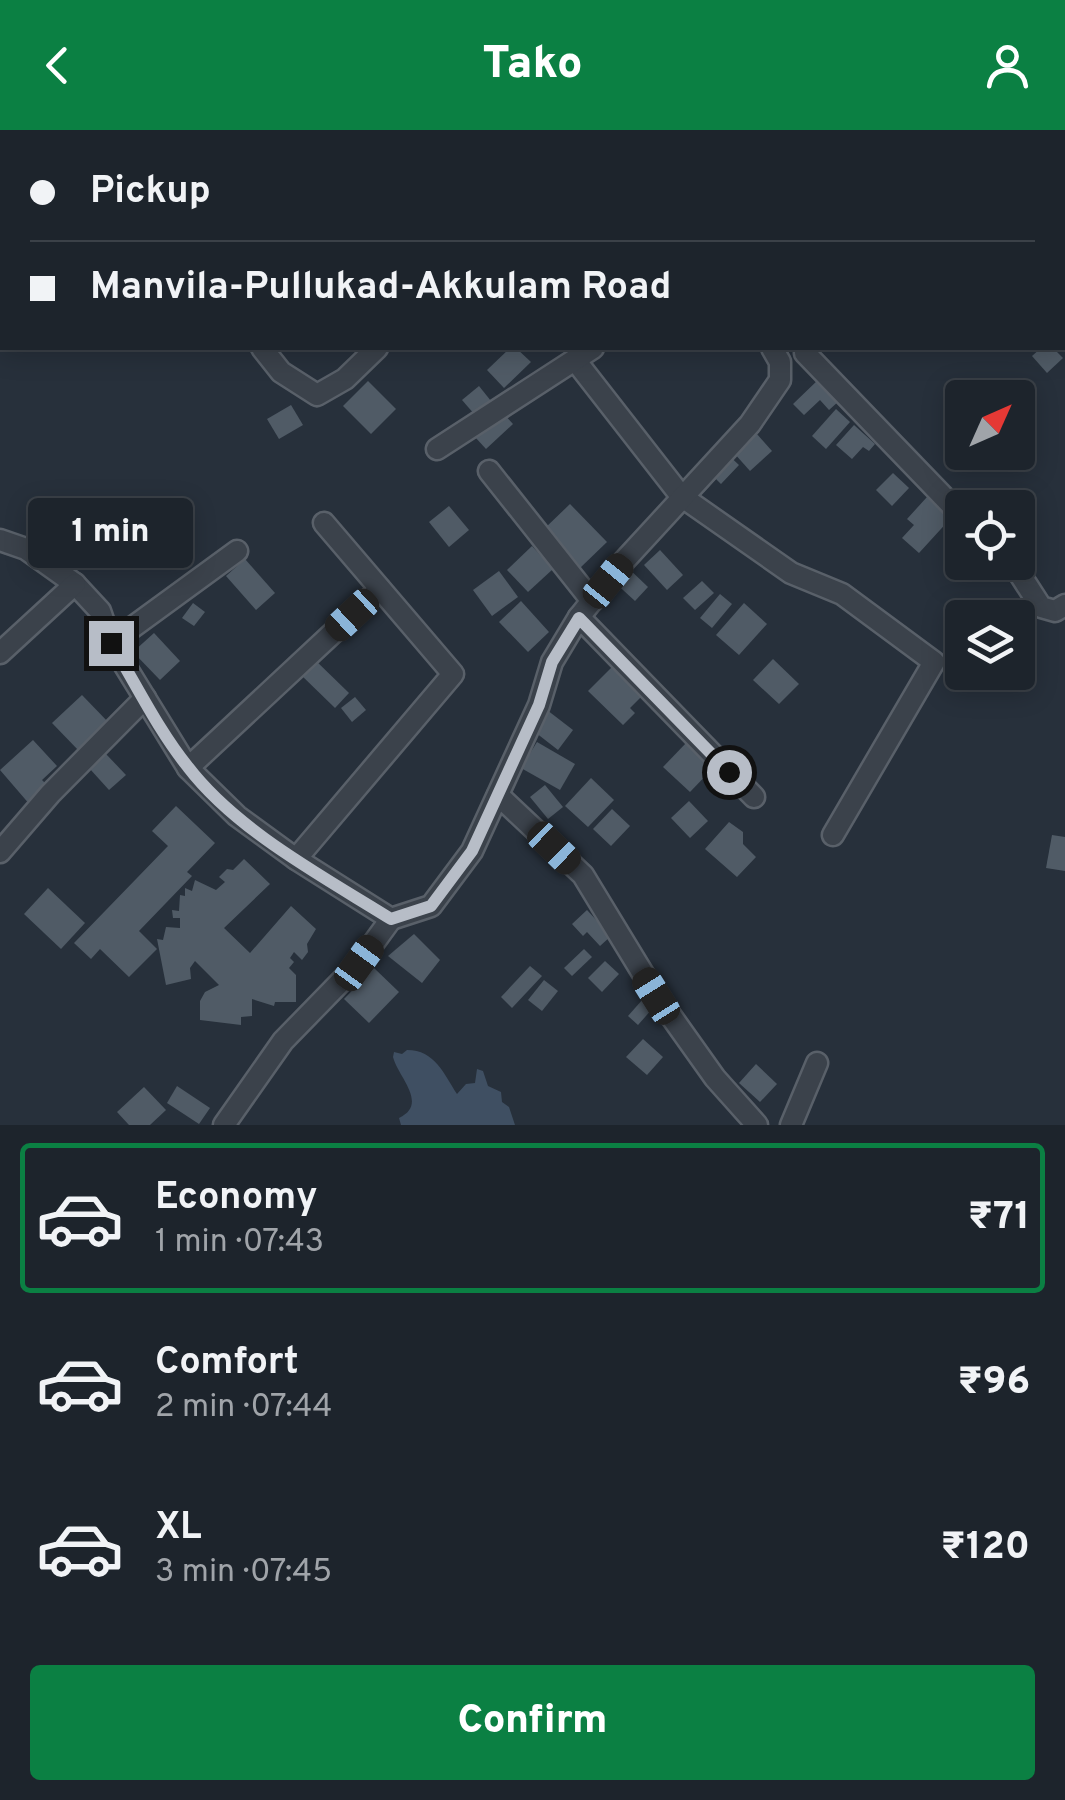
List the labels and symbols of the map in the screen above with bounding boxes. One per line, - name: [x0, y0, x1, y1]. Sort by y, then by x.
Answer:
- north arrow: [945, 380, 1035, 470]
- callout: 1 min: [28, 498, 194, 568]
- car: [577, 548, 639, 614]
- car: [320, 584, 384, 646]
- route end: [89, 621, 134, 666]
- route start: [707, 750, 752, 795]
- car: [522, 816, 586, 880]
- car: [329, 930, 389, 996]
- car: [627, 963, 685, 1029]

